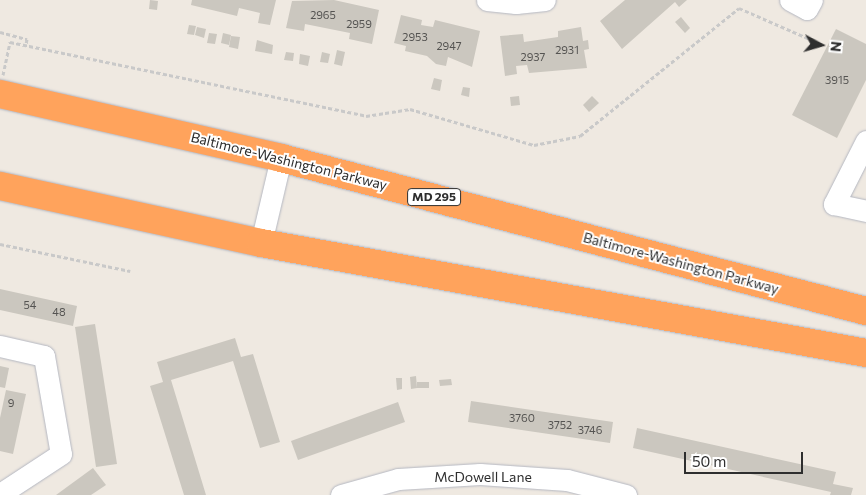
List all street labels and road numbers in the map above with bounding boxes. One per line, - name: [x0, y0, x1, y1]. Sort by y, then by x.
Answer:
- street label: Baltimore-Washington Parkway: [189, 128, 389, 194]
- road number: MD 295: [406, 188, 462, 206]
- street label: Baltimore-Washington Parkway: [581, 229, 781, 297]
- street label: McDowell Lane: [434, 469, 532, 485]

